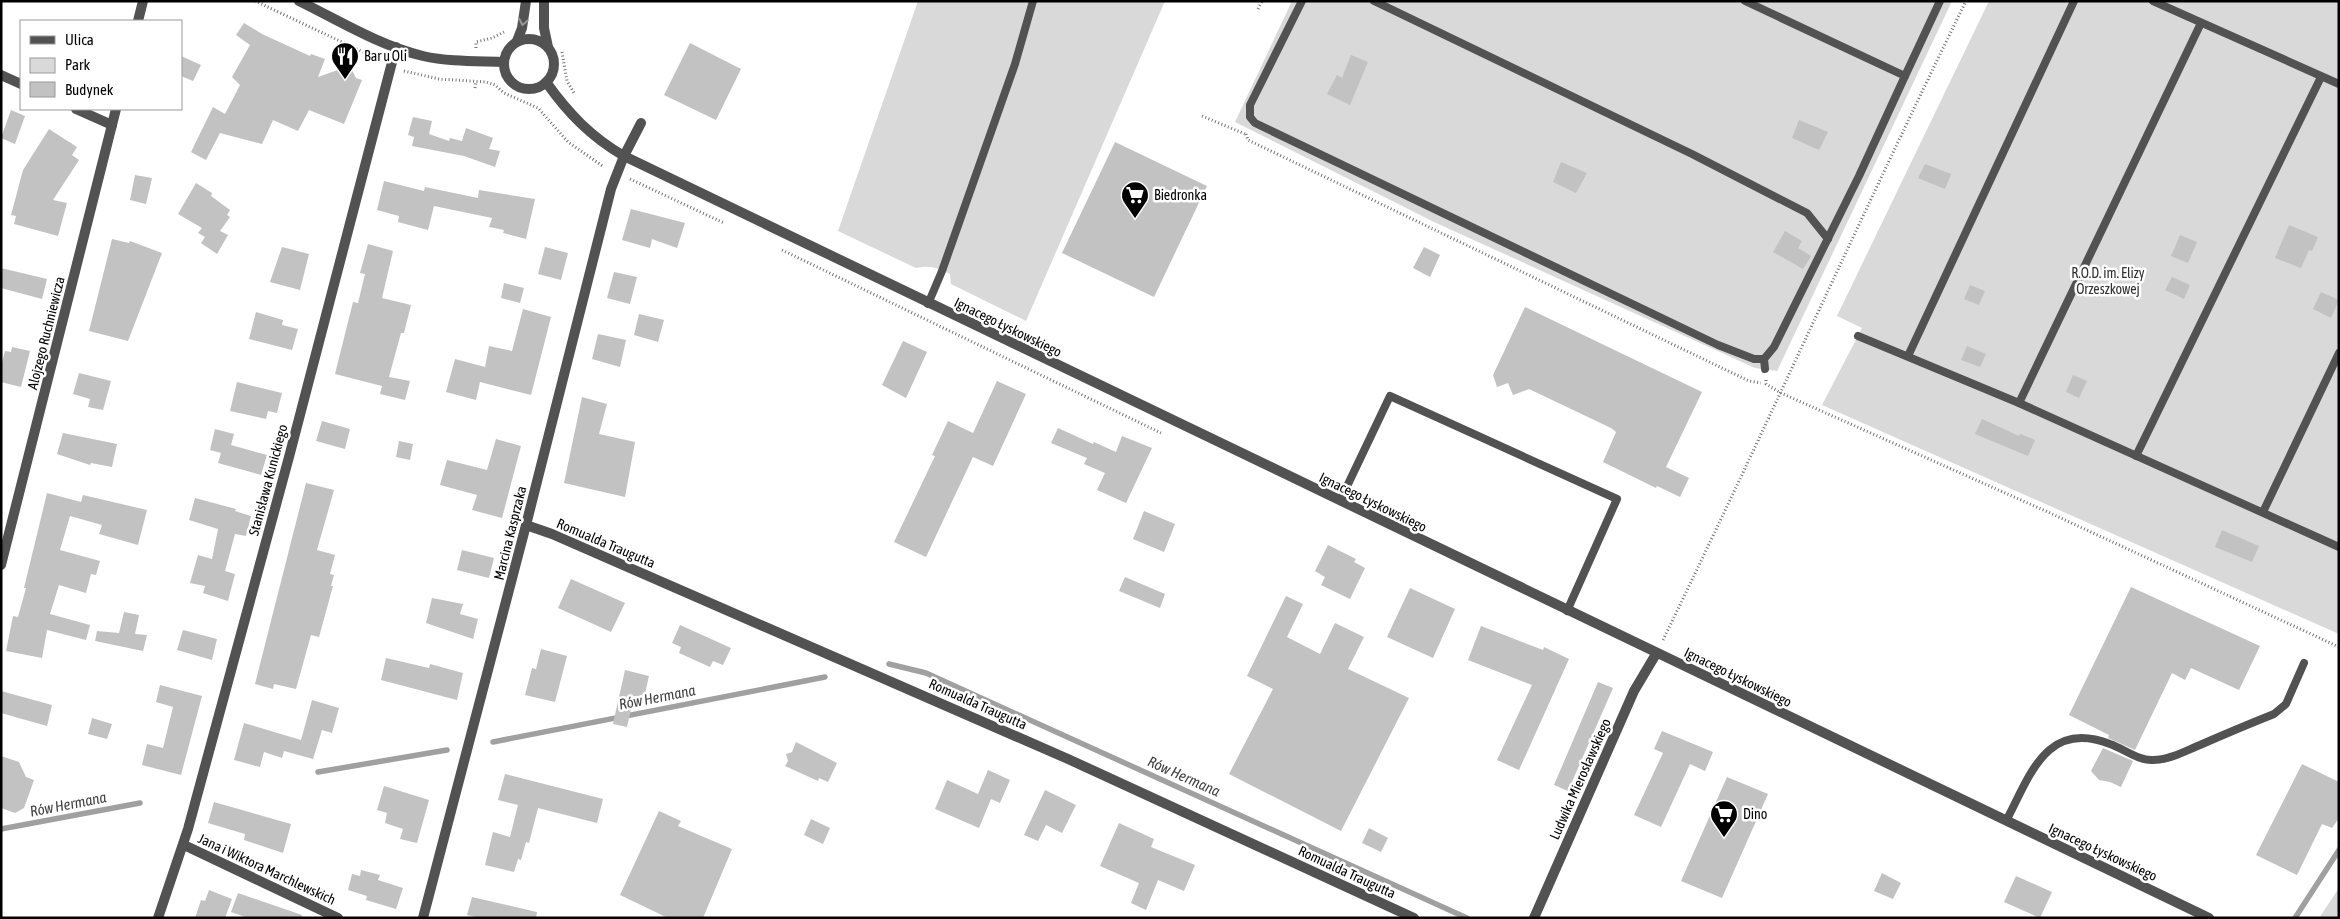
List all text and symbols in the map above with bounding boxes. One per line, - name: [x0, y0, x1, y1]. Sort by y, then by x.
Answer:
- one-way arrow: [518, 17, 529, 26]
- legend: [20, 20, 182, 110]
- text: Ulica: [65, 31, 94, 48]
- restaurant icon: Bar u Oli: [330, 41, 360, 80]
- place label: Bar u Oli: [364, 48, 407, 64]
- text: Park: [65, 56, 90, 73]
- text: Budynek: [65, 81, 114, 98]
- supermarket icon: Biedronka: [1120, 180, 1150, 219]
- place label: Biedronka: [1154, 187, 1207, 203]
- park label: R.O.D. im. Elizy Orzeszkowej: [2071, 265, 2145, 297]
- street label: Alojzego Ruchniewicza: [24, 275, 68, 391]
- street label: Ignacego Łyskowskiego: [952, 294, 1064, 360]
- street label: Stanisława Kunickiego: [245, 423, 291, 537]
- street label: Ignacego Łyskowskiego: [1317, 469, 1429, 535]
- street label: Marcina Kasprzaka: [491, 484, 529, 582]
- street label: Romualda Traugutta: [554, 515, 658, 571]
- street label: Ignacego Łyskowskiego: [1682, 644, 1794, 710]
- street label: Romualda Traugutta: [927, 675, 1029, 733]
- water label: Rów Hermana: [617, 681, 697, 713]
- street label: Ludwika Mierosławskiego: [1546, 716, 1614, 842]
- water label: Rów Hermana: [1145, 752, 1223, 800]
- water label: Rów Hermana: [28, 788, 108, 820]
- supermarket icon: Dino: [1709, 799, 1739, 838]
- place label: Dino: [1743, 806, 1767, 822]
- street label: Ignacego Łyskowskiego: [2046, 820, 2160, 884]
- street label: Jana i Wiktora Marchlewskich: [196, 830, 338, 908]
- street label: Romualda Traugutta: [1296, 842, 1398, 902]

